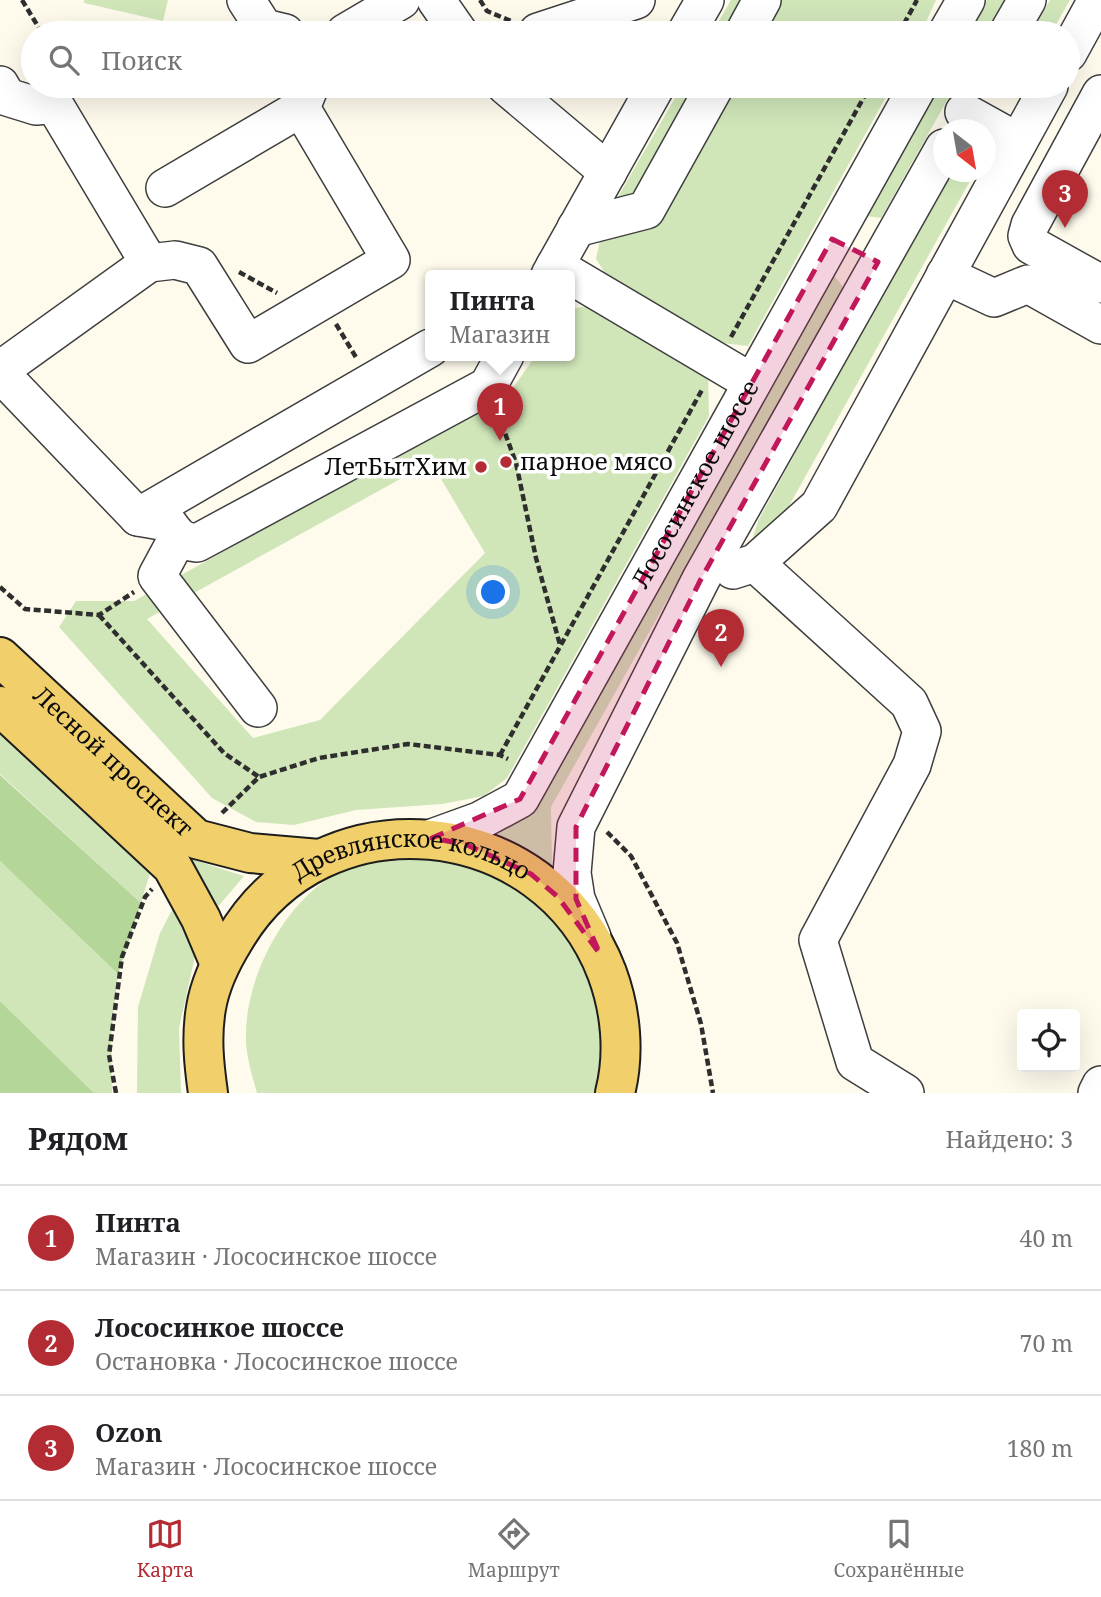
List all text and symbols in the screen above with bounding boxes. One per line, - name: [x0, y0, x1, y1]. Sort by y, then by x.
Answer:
- search box: [21, 21, 1080, 98]
- icon: search: [45, 41, 83, 79]
- text: Поиск: [101, 42, 182, 78]
- north arrow: [933, 119, 996, 182]
- pin: 3: [1042, 170, 1088, 228]
- popup: [425, 270, 575, 361]
- text: Пинта: [450, 282, 535, 318]
- text: Магазин: [450, 318, 550, 350]
- street label: Лососинское шоссе: [623, 374, 766, 593]
- pin: 1: [477, 383, 523, 441]
- place label: парное мясо: [520, 444, 673, 477]
- place label: ЛетБытХим: [324, 449, 467, 482]
- marker: парное мясо: [498, 454, 514, 470]
- marker: ЛетБытХим: [473, 459, 489, 475]
- your location: [476, 575, 510, 609]
- pin: 2: [698, 609, 744, 667]
- street label: Лесной проспект: [27, 678, 201, 843]
- text: Древлянское кольцо: [284, 821, 538, 887]
- street label: Древлянское кольцо: [288, 867, 536, 895]
- map controls: [1017, 1009, 1080, 1072]
- button: locate: [1017, 1009, 1080, 1072]
- text: Рядом: [28, 1118, 128, 1159]
- text: Найдено: 3: [945, 1123, 1073, 1155]
- text: Пинта: [95, 1204, 181, 1240]
- text: 1: [45, 1222, 58, 1254]
- text: 40 m: [1020, 1222, 1073, 1254]
- text: Магазин · Лососинское шоссе: [95, 1240, 437, 1272]
- text: Лососинкое шоссе: [95, 1309, 344, 1345]
- text: 2: [45, 1327, 58, 1359]
- text: 70 m: [1020, 1327, 1073, 1359]
- text: Остановка · Лососинское шоссе: [95, 1345, 458, 1377]
- text: Ozon: [95, 1414, 163, 1450]
- text: 3: [45, 1432, 58, 1464]
- text: 180 m: [1007, 1432, 1073, 1464]
- text: Магазин · Лососинское шоссе: [95, 1450, 437, 1482]
- tab: Карта: [137, 1515, 194, 1583]
- tab: Маршрут: [468, 1515, 560, 1583]
- tab: Сохранённые: [833, 1515, 964, 1583]

